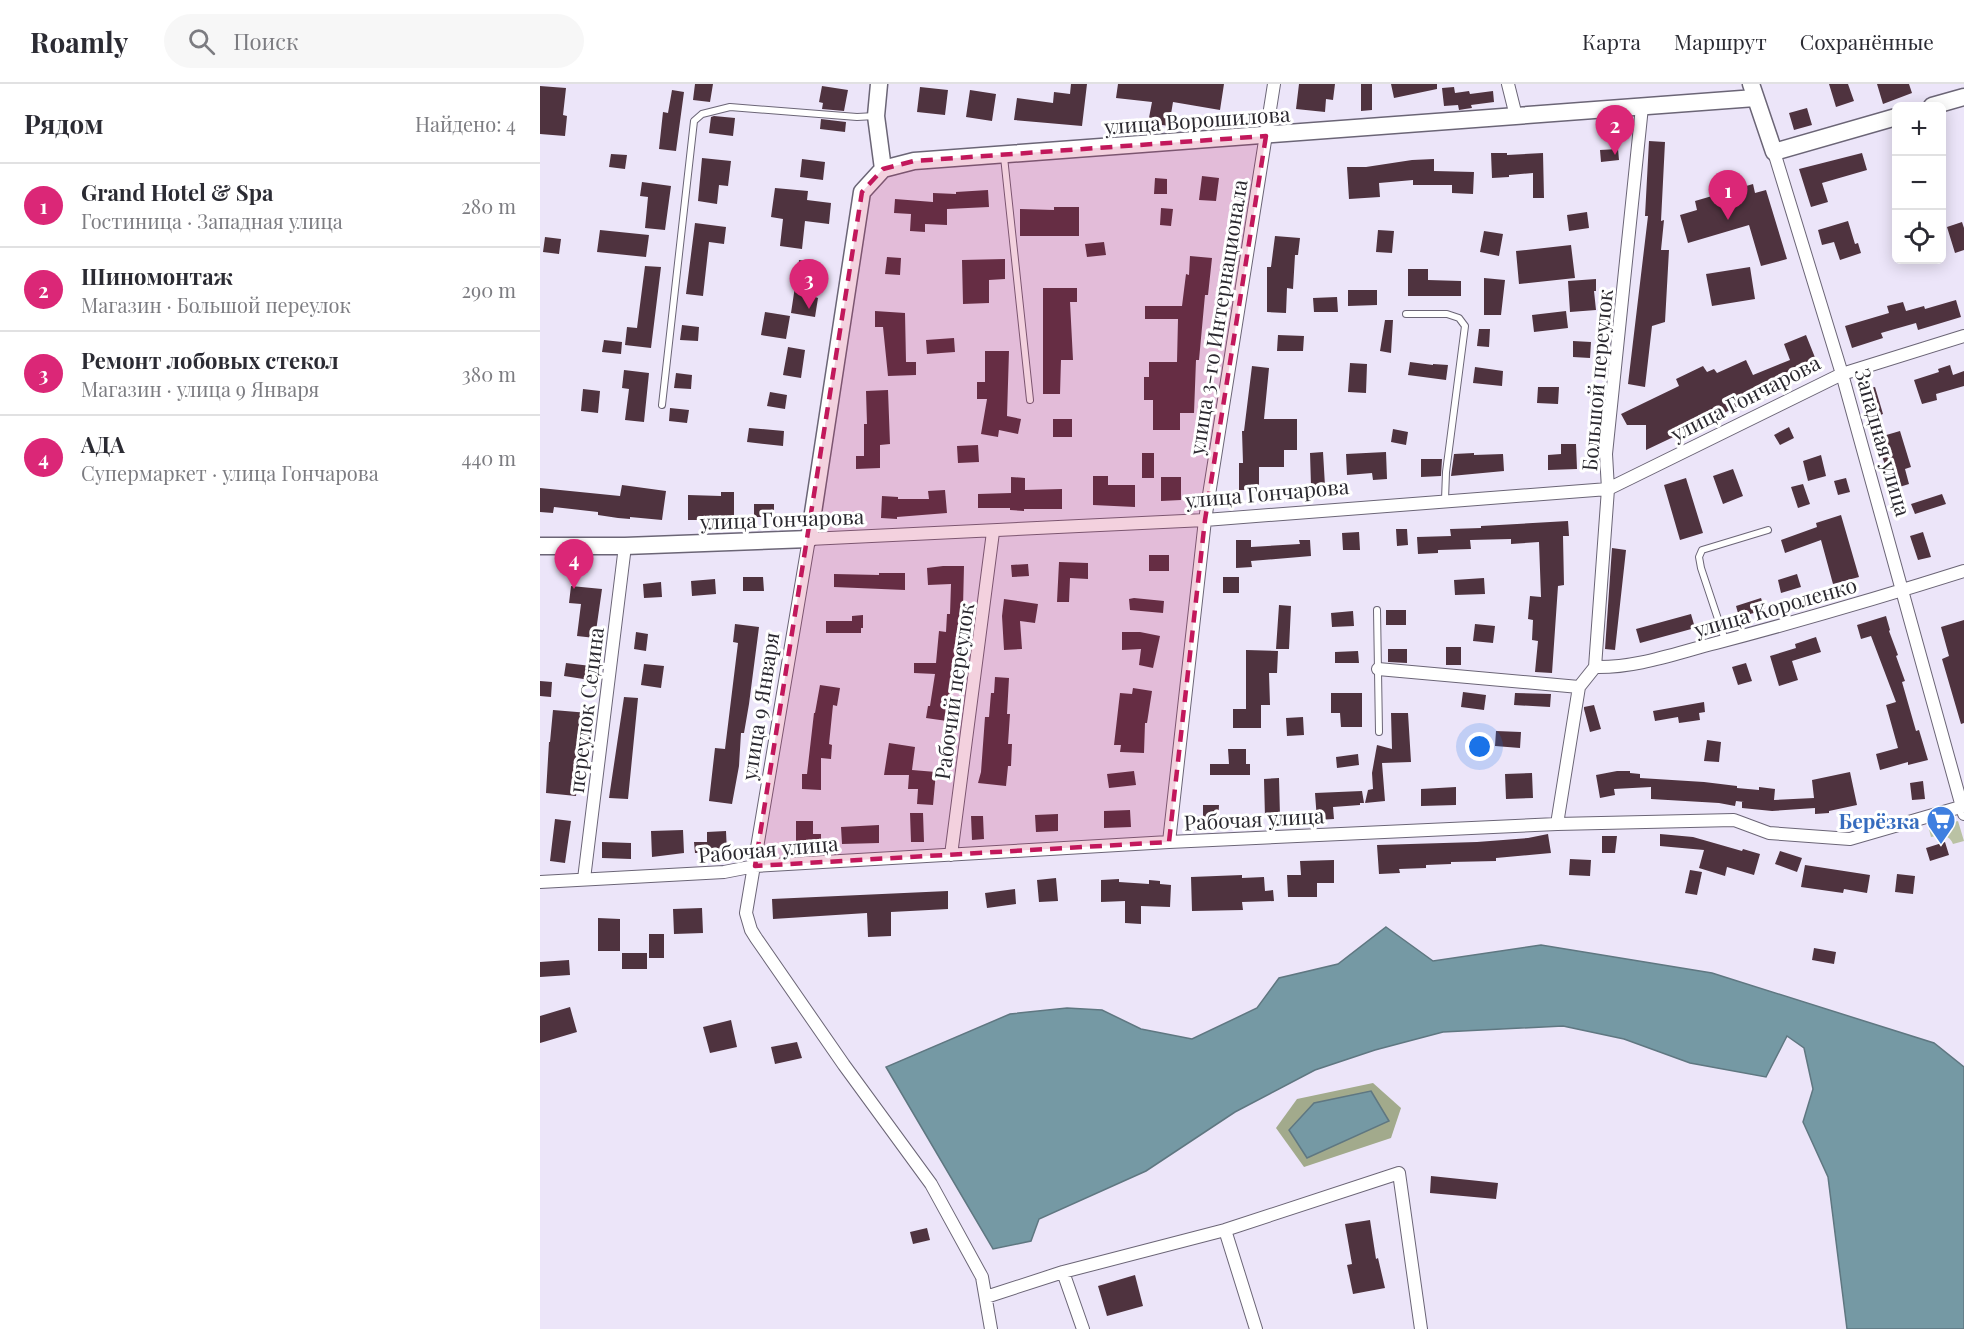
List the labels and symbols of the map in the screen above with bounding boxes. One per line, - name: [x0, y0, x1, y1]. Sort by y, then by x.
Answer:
- street label: улица Ворошилова: [1102, 98, 1291, 140]
- pin: 2: [1596, 106, 1634, 155]
- pin: 1: [1708, 170, 1748, 220]
- street label: улица 3-го Интернационала: [1181, 177, 1253, 458]
- pin: 3: [790, 260, 828, 309]
- street label: Большой переулок: [1574, 288, 1618, 472]
- street label: улица Гончарова: [1665, 347, 1825, 447]
- street label: Западная улица: [1849, 365, 1919, 520]
- street label: улица Гончарова: [1183, 471, 1351, 513]
- street label: улица Гончарова: [698, 501, 865, 535]
- pin: 4: [555, 540, 594, 589]
- street label: улица Короленко: [1689, 569, 1860, 643]
- street label: Рабочий переулок: [927, 601, 979, 781]
- street label: переулок Седина: [561, 625, 609, 794]
- street label: улица 9 Января: [733, 630, 785, 783]
- your location: [1465, 732, 1494, 761]
- street label: Рабочая улица: [1183, 800, 1325, 836]
- supermarket icon: Берёзка: [1925, 804, 1957, 846]
- place label: Берёзка: [1839, 806, 1920, 834]
- street label: Рабочая улица: [697, 828, 840, 868]

